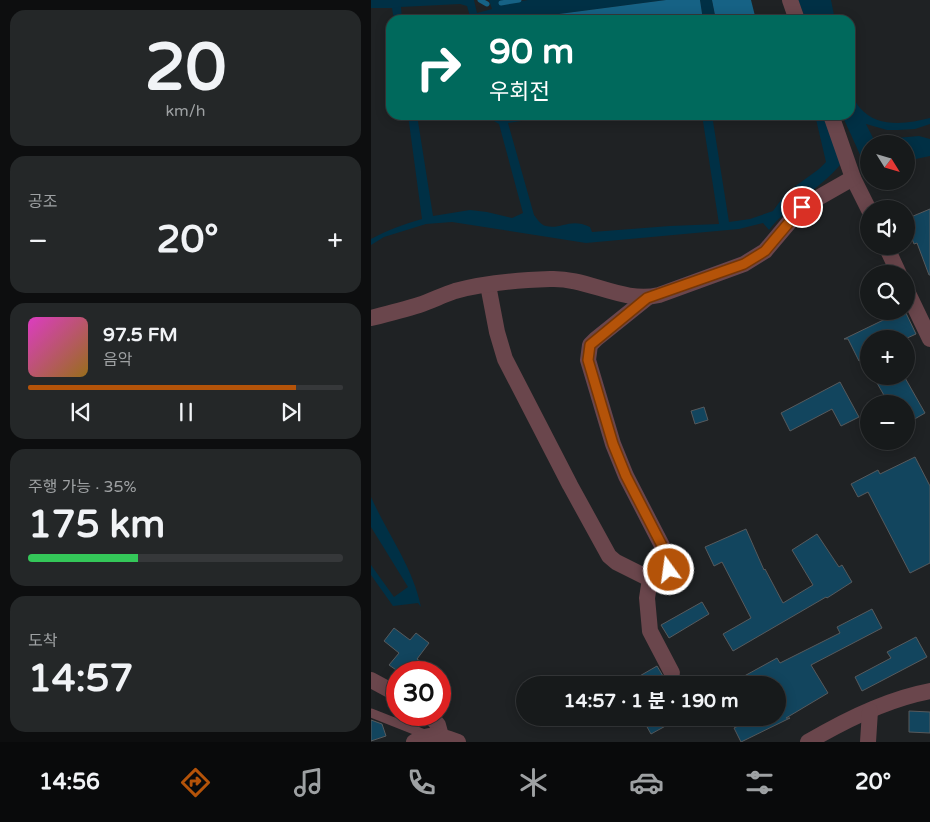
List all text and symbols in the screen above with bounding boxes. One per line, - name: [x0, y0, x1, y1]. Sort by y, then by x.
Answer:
- text: 20: [145, 29, 226, 108]
- text: 90 m: [489, 31, 574, 73]
- icon: right: [406, 35, 471, 100]
- text: 우회전: [489, 79, 550, 105]
- text: km/h: [165, 101, 206, 121]
- north arrow: [860, 135, 915, 190]
- map controls: [860, 135, 915, 450]
- pin: [781, 186, 823, 228]
- text: 공조: [28, 192, 57, 212]
- icon: arrive: [788, 193, 816, 221]
- button: sound: [860, 200, 915, 255]
- text: 20°: [157, 217, 219, 263]
- text: −: [28, 224, 48, 258]
- text: +: [327, 224, 343, 258]
- button: search: [860, 265, 915, 320]
- text: 97.5 FM: [103, 324, 178, 346]
- button: +: [860, 330, 915, 385]
- text: 음악: [103, 350, 132, 370]
- button: −: [860, 395, 915, 450]
- icon: previous: [67, 398, 95, 426]
- icon: pause: [172, 398, 200, 426]
- icon: next: [277, 398, 305, 426]
- text: 주행 가능 · 35%: [28, 477, 137, 497]
- text: 175 km: [28, 502, 165, 548]
- position arrow: [642, 543, 694, 595]
- text: 도착: [28, 631, 57, 651]
- text: 14:57: [28, 656, 133, 702]
- speed limit sign: 30: [386, 661, 451, 726]
- text: 14:57 · 1 분 · 190 m: [564, 690, 738, 712]
- icon: directions: [178, 765, 213, 800]
- icon: music: [291, 765, 326, 800]
- icon: phone: [404, 765, 439, 800]
- icon: climate: [516, 765, 551, 800]
- icon: car: [629, 765, 664, 800]
- icon: filters: [742, 765, 777, 800]
- text: 14:56: [39, 769, 100, 795]
- text: 20°: [855, 769, 891, 795]

